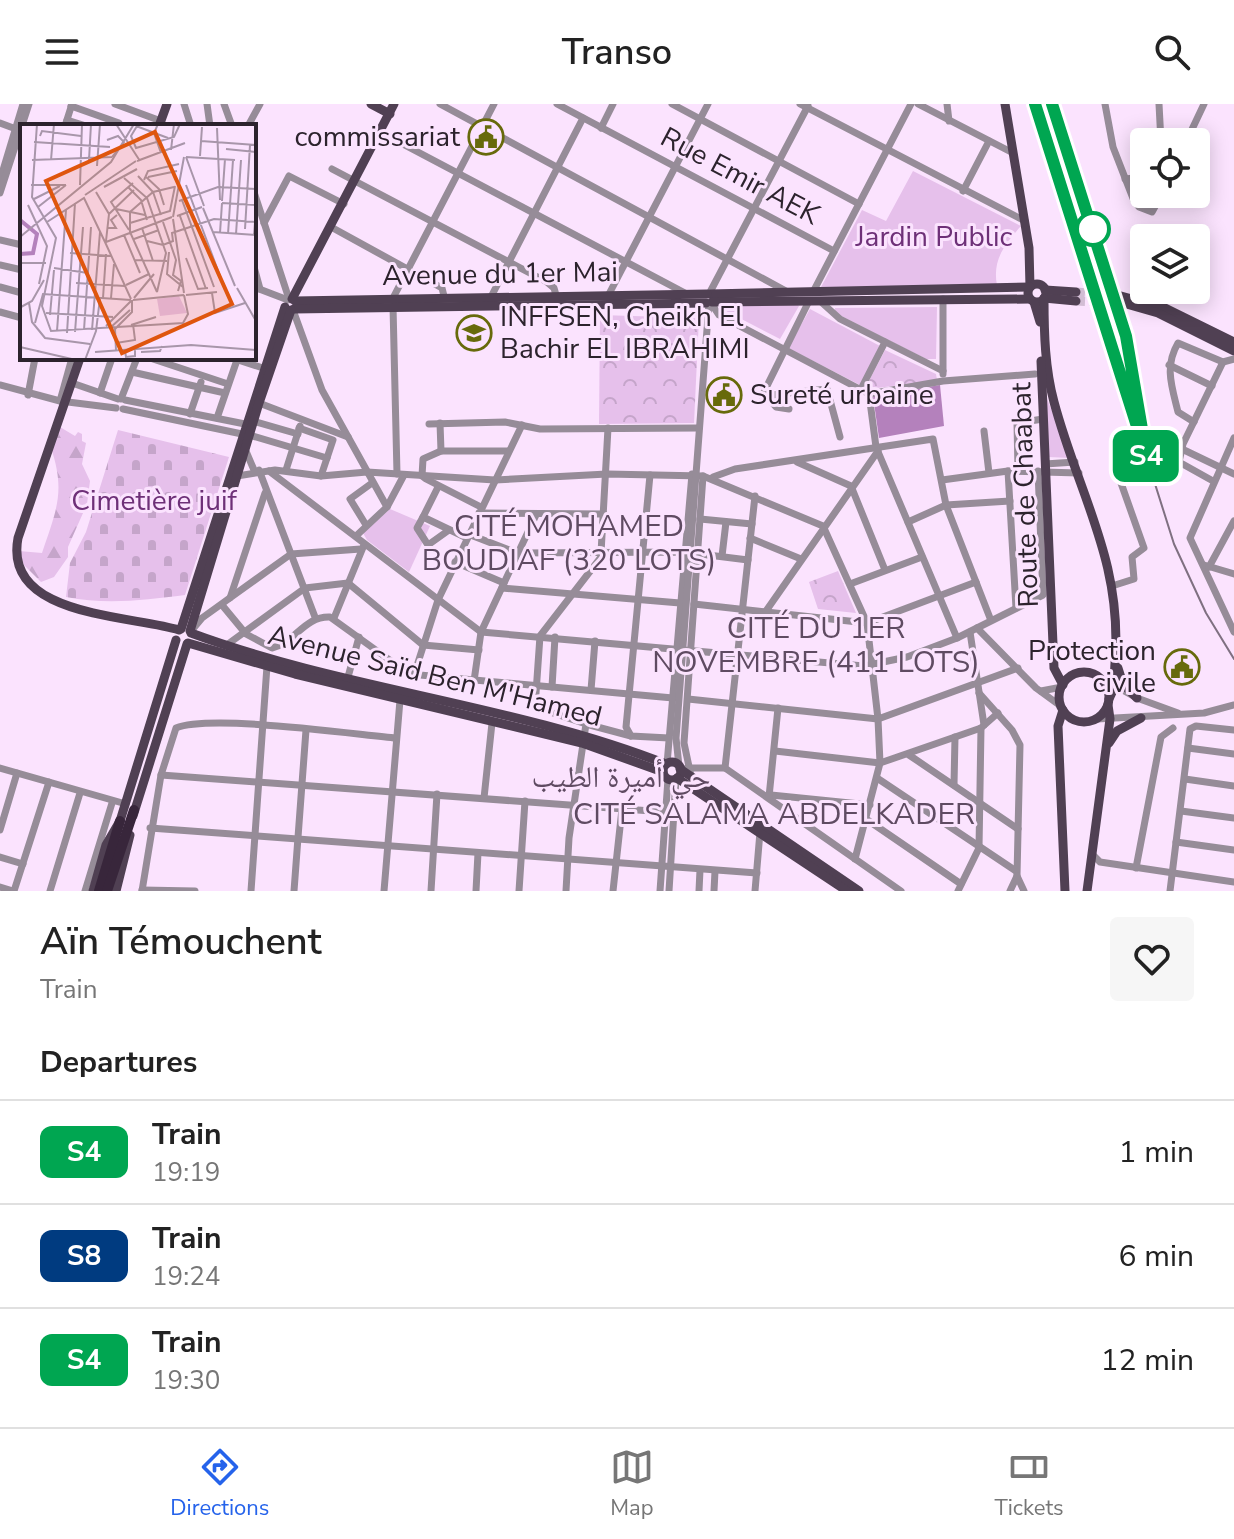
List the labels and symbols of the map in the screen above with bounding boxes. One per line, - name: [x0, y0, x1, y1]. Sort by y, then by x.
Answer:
- place label: commissariat: [294, 118, 460, 156]
- public building icon: commissariat: [467, 118, 505, 156]
- street label: Rue Emir AEK: [654, 118, 827, 234]
- inset map: [20, 124, 256, 360]
- unlabelled marker: [1076, 212, 1110, 246]
- park label: Jardin Public: [854, 218, 1013, 256]
- street label: Avenue du 1er Mai: [382, 253, 618, 295]
- place label: INFFSEN, Cheikh El Bachir EL IBRAHIMI: [500, 298, 750, 368]
- school or university icon: INFFSEN, Cheikh El Bachir EL IBRAHIMI: [455, 314, 493, 352]
- public building icon: Sureté urbaine: [705, 376, 743, 414]
- place label: Sureté urbaine: [750, 376, 934, 414]
- street label: Route de Chaabat: [1002, 382, 1048, 608]
- line badge: S4: [1110, 430, 1182, 482]
- park label: Cimetière juif: [71, 482, 237, 520]
- district label: CITÉ MOHAMED BOUDIAF (320 LOTS): [422, 506, 716, 581]
- district label: CITÉ DU 1ER NOVEMBRE (411 LOTS): [652, 608, 980, 683]
- street label: Avenue Saïd Ben M'Hamed: [264, 616, 606, 736]
- place label: Protection civile: [1028, 632, 1156, 702]
- public building icon: Protection civile: [1163, 648, 1201, 686]
- district label: حي أميرة الطيب: [532, 757, 710, 800]
- district label: CITÉ SALAMA ABDELKADER: [573, 794, 975, 835]

